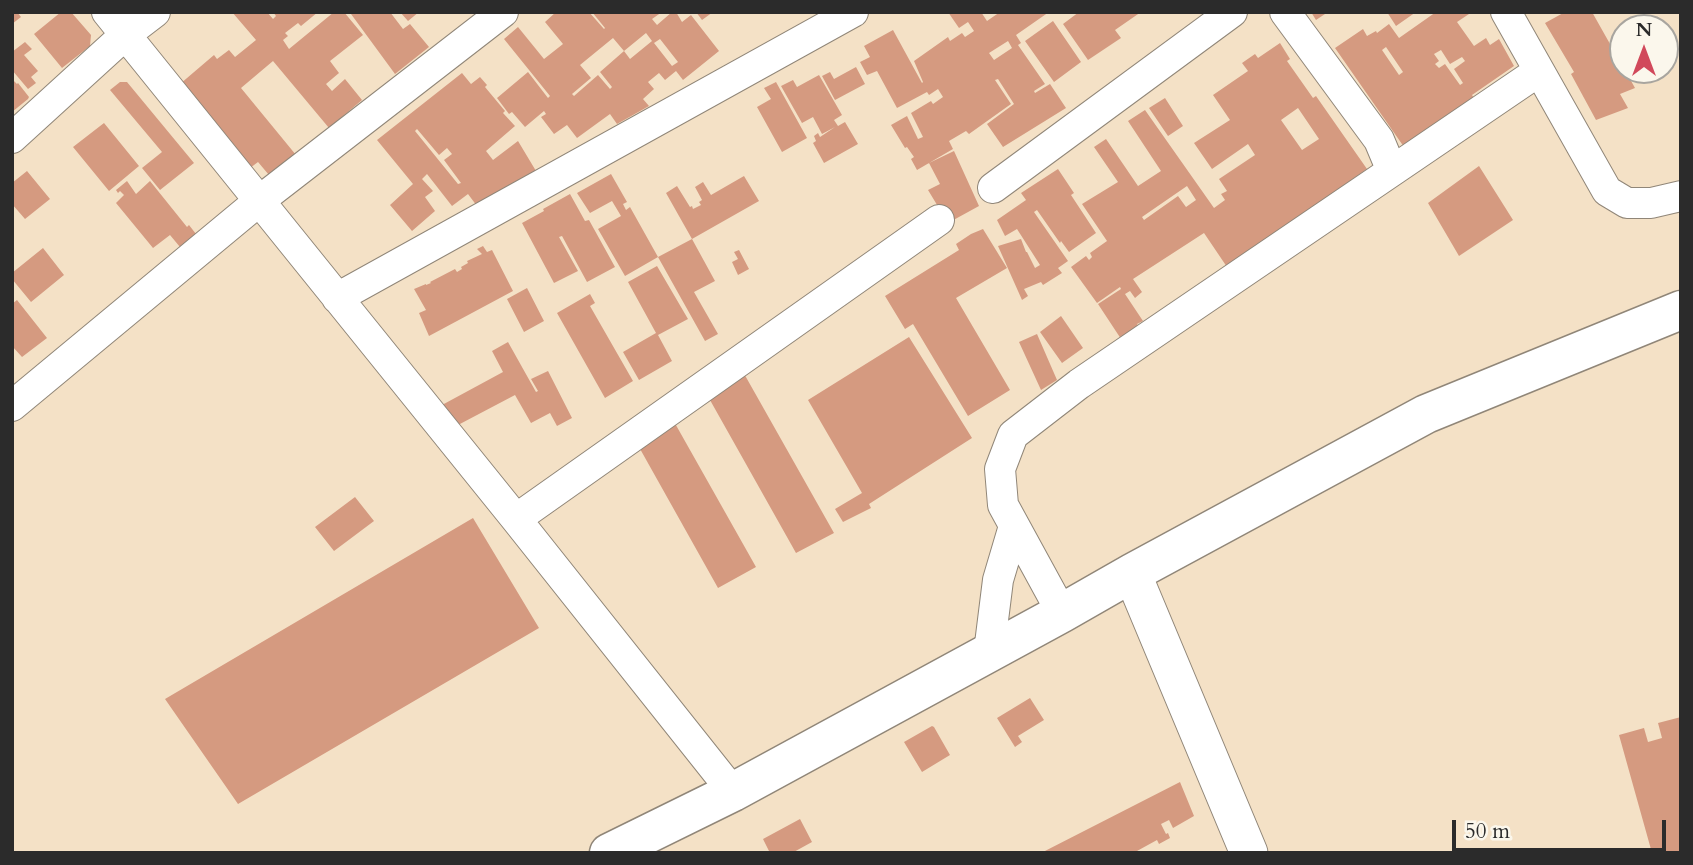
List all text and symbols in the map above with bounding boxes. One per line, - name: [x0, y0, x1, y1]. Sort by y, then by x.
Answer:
- north arrow: [1609, 14, 1679, 84]
- text: N: [1636, 17, 1652, 43]
- scale bar: [1455, 806, 1668, 850]
- text: 50 m: [1465, 817, 1510, 846]

